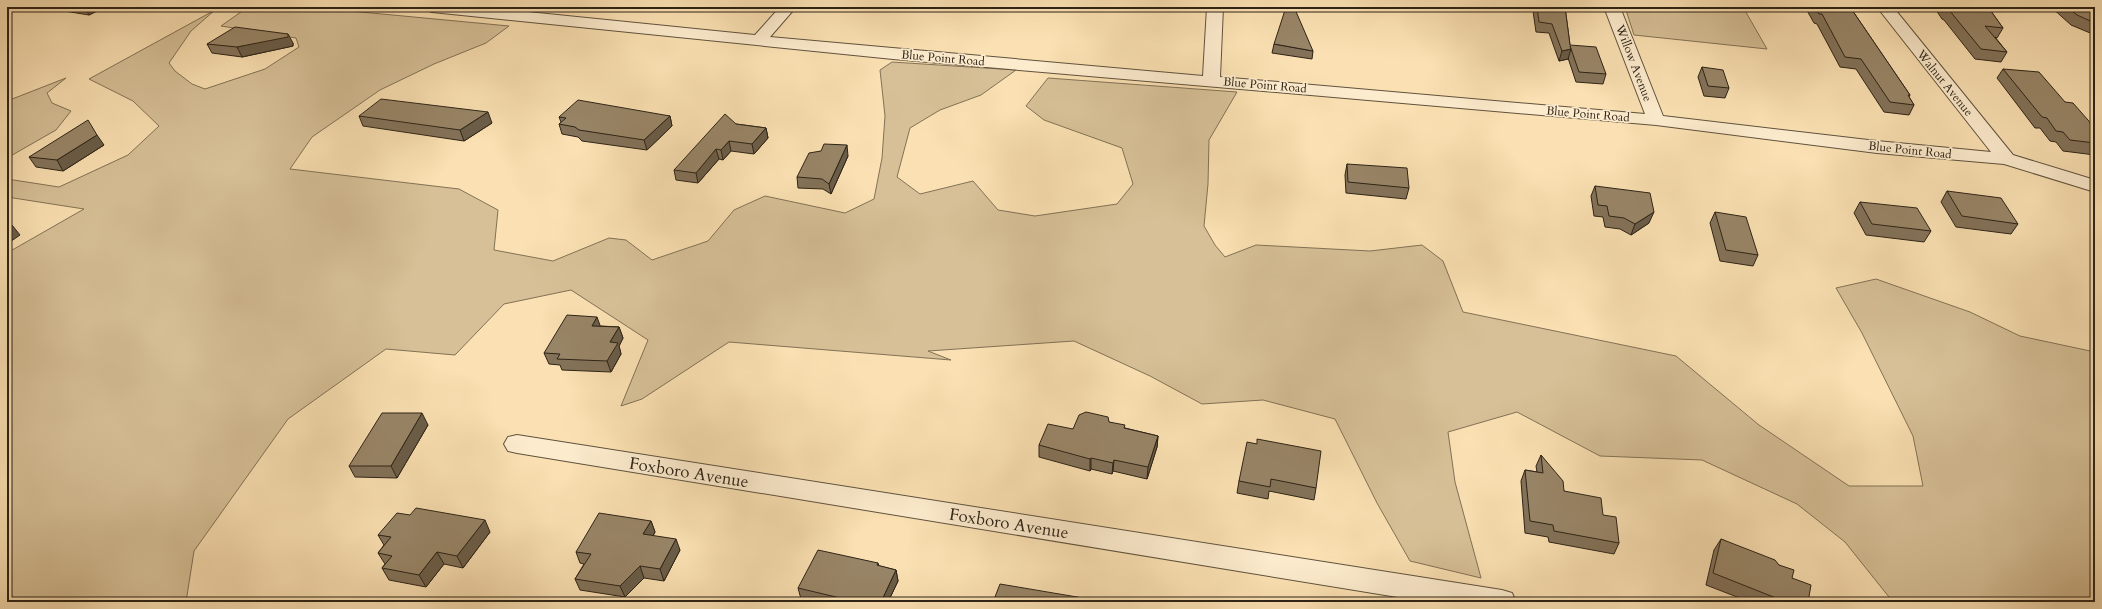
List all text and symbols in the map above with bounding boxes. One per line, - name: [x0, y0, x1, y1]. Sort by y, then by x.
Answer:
- street label: Willow Avenue: [1612, 21, 1656, 104]
- street label: Blue Point Road: [901, 46, 986, 70]
- street label: Walnut Avenue: [1913, 46, 1977, 119]
- street label: Blue Point Road: [1223, 73, 1308, 97]
- street label: Blue Point Road: [1546, 102, 1631, 126]
- street label: Blue Point Road: [1868, 138, 1953, 162]
- street label: Foxboro Avenue: [628, 452, 750, 493]
- street label: Foxboro Avenue: [948, 503, 1070, 544]

